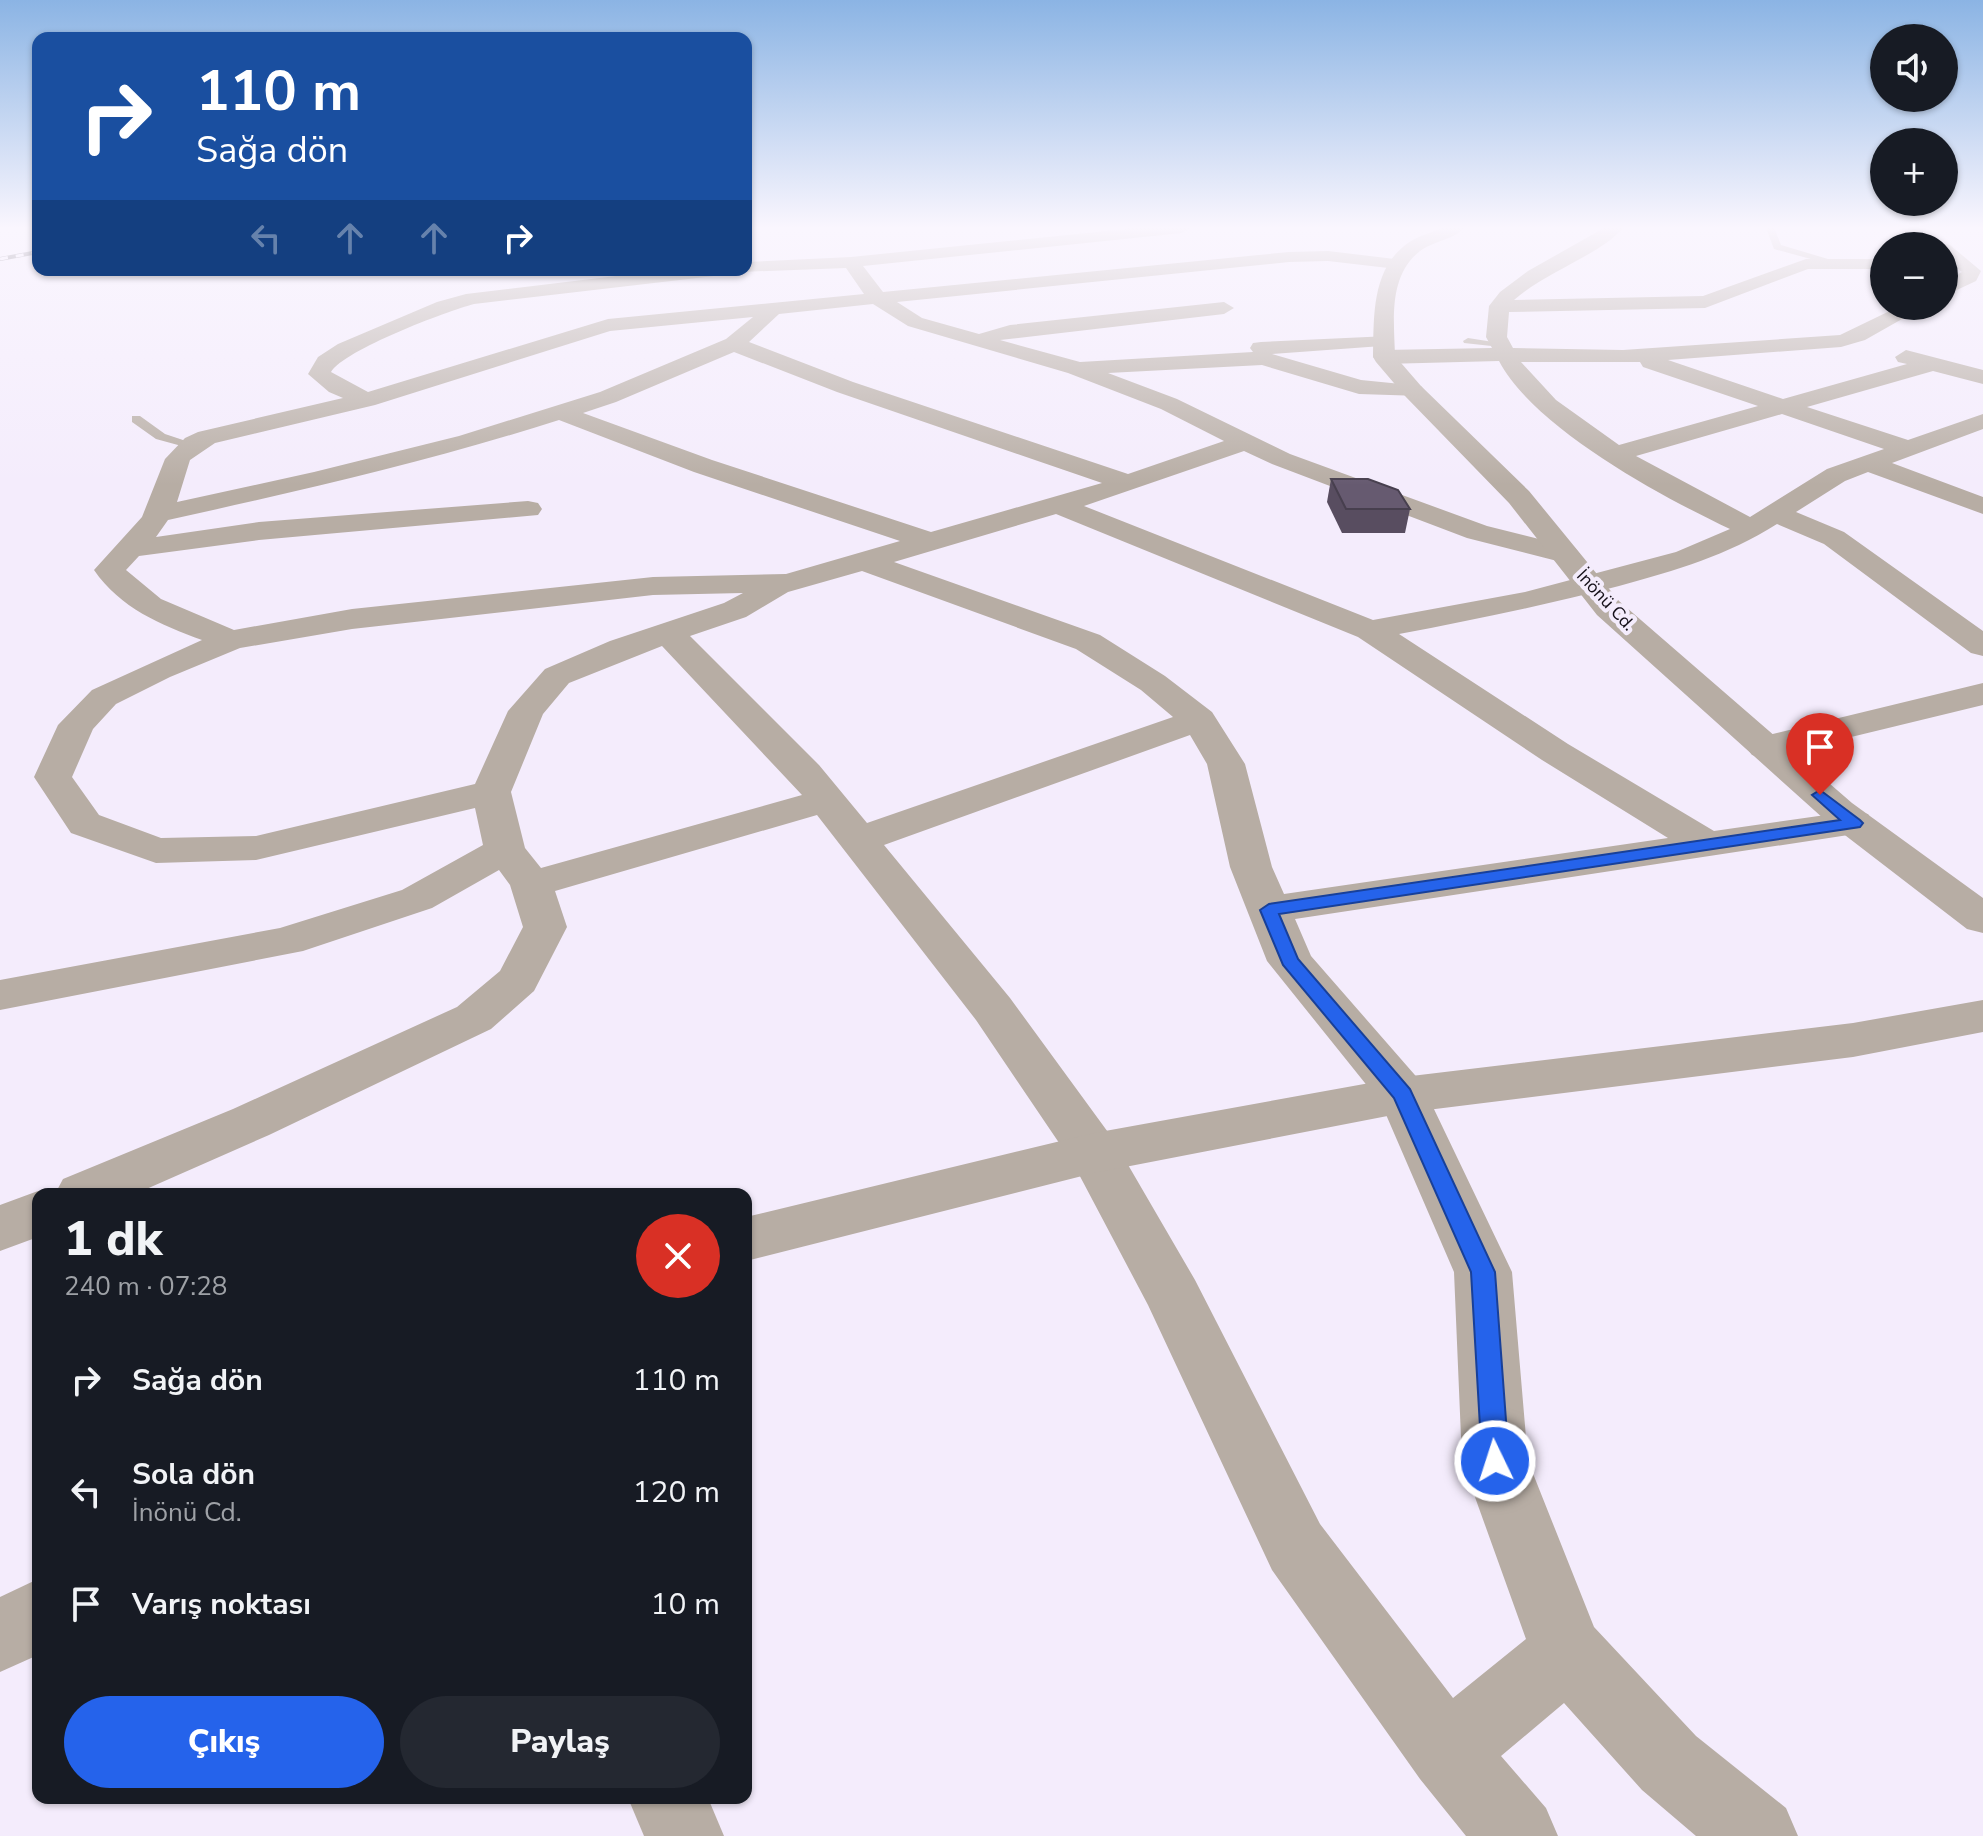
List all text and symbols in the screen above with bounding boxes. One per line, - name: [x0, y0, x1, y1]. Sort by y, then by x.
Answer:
- map controls: [1870, 24, 1958, 320]
- button: sound: [1870, 24, 1958, 112]
- text: 110 m: [196, 53, 361, 130]
- icon: right: [64, 64, 168, 168]
- text: Sağa dön: [196, 126, 348, 175]
- button: +: [1870, 128, 1958, 216]
- icon: left: [244, 216, 288, 260]
- icon: ahead: [328, 216, 372, 260]
- icon: ahead: [412, 216, 456, 260]
- icon: right: [496, 216, 540, 260]
- button: −: [1870, 232, 1958, 320]
- street label: İnönü Cd.: [1571, 564, 1641, 636]
- pin: [1786, 713, 1854, 795]
- icon: arrive: [1798, 725, 1842, 769]
- text: 1 dk: [64, 1206, 162, 1272]
- button: close: [636, 1214, 720, 1298]
- text: 240 m · 07:28: [64, 1269, 227, 1304]
- icon: right: [64, 1358, 108, 1402]
- text: Sağa dön: [132, 1360, 263, 1401]
- text: 110 m: [633, 1360, 720, 1401]
- position arrow: [1453, 1419, 1537, 1503]
- text: Sola dön: [132, 1454, 255, 1495]
- icon: left: [64, 1470, 108, 1514]
- text: 120 m: [633, 1472, 720, 1513]
- text: İnönü Cd.: [132, 1495, 242, 1530]
- icon: arrive: [64, 1582, 108, 1626]
- text: Varış noktası: [132, 1584, 311, 1625]
- text: 10 m: [651, 1584, 720, 1625]
- button: Çıkış: [64, 1696, 384, 1788]
- button: Paylaş: [400, 1696, 720, 1788]

